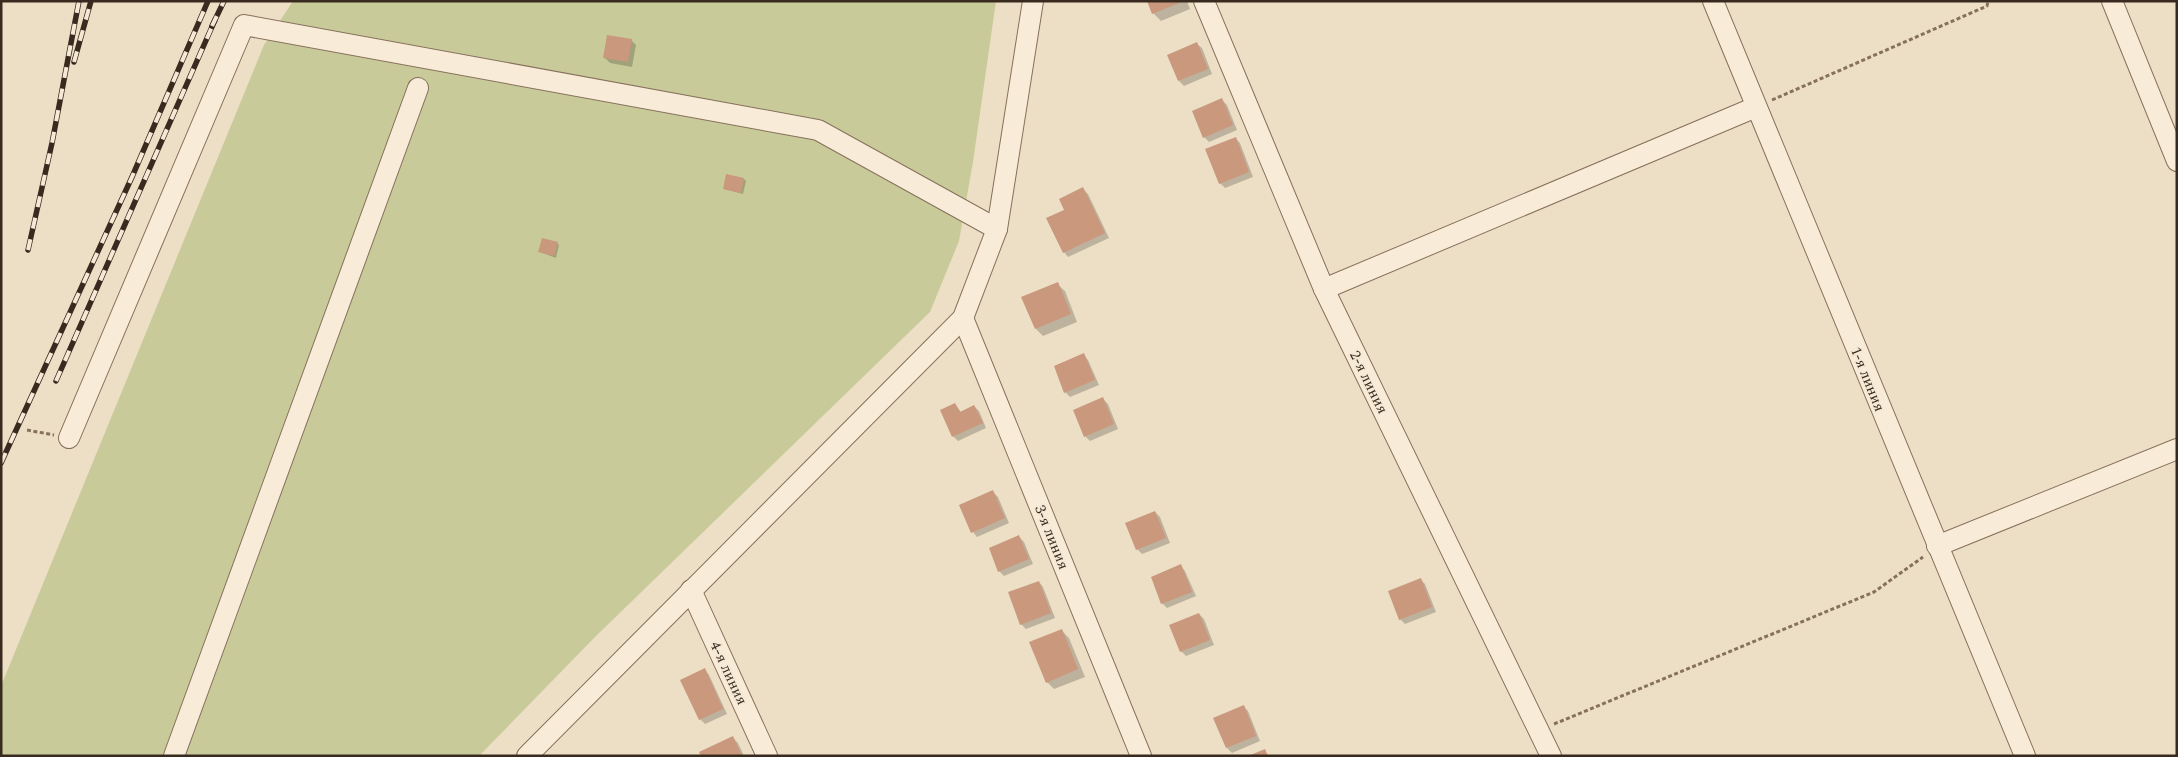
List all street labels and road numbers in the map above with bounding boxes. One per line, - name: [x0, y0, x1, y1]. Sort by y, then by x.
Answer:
- street label: 1-я линия: [1844, 343, 1891, 415]
- street label: 2-я линия: [1343, 347, 1394, 418]
- street label: 3-я линия: [1028, 501, 1075, 573]
- street label: 4-я линия: [704, 638, 753, 709]

